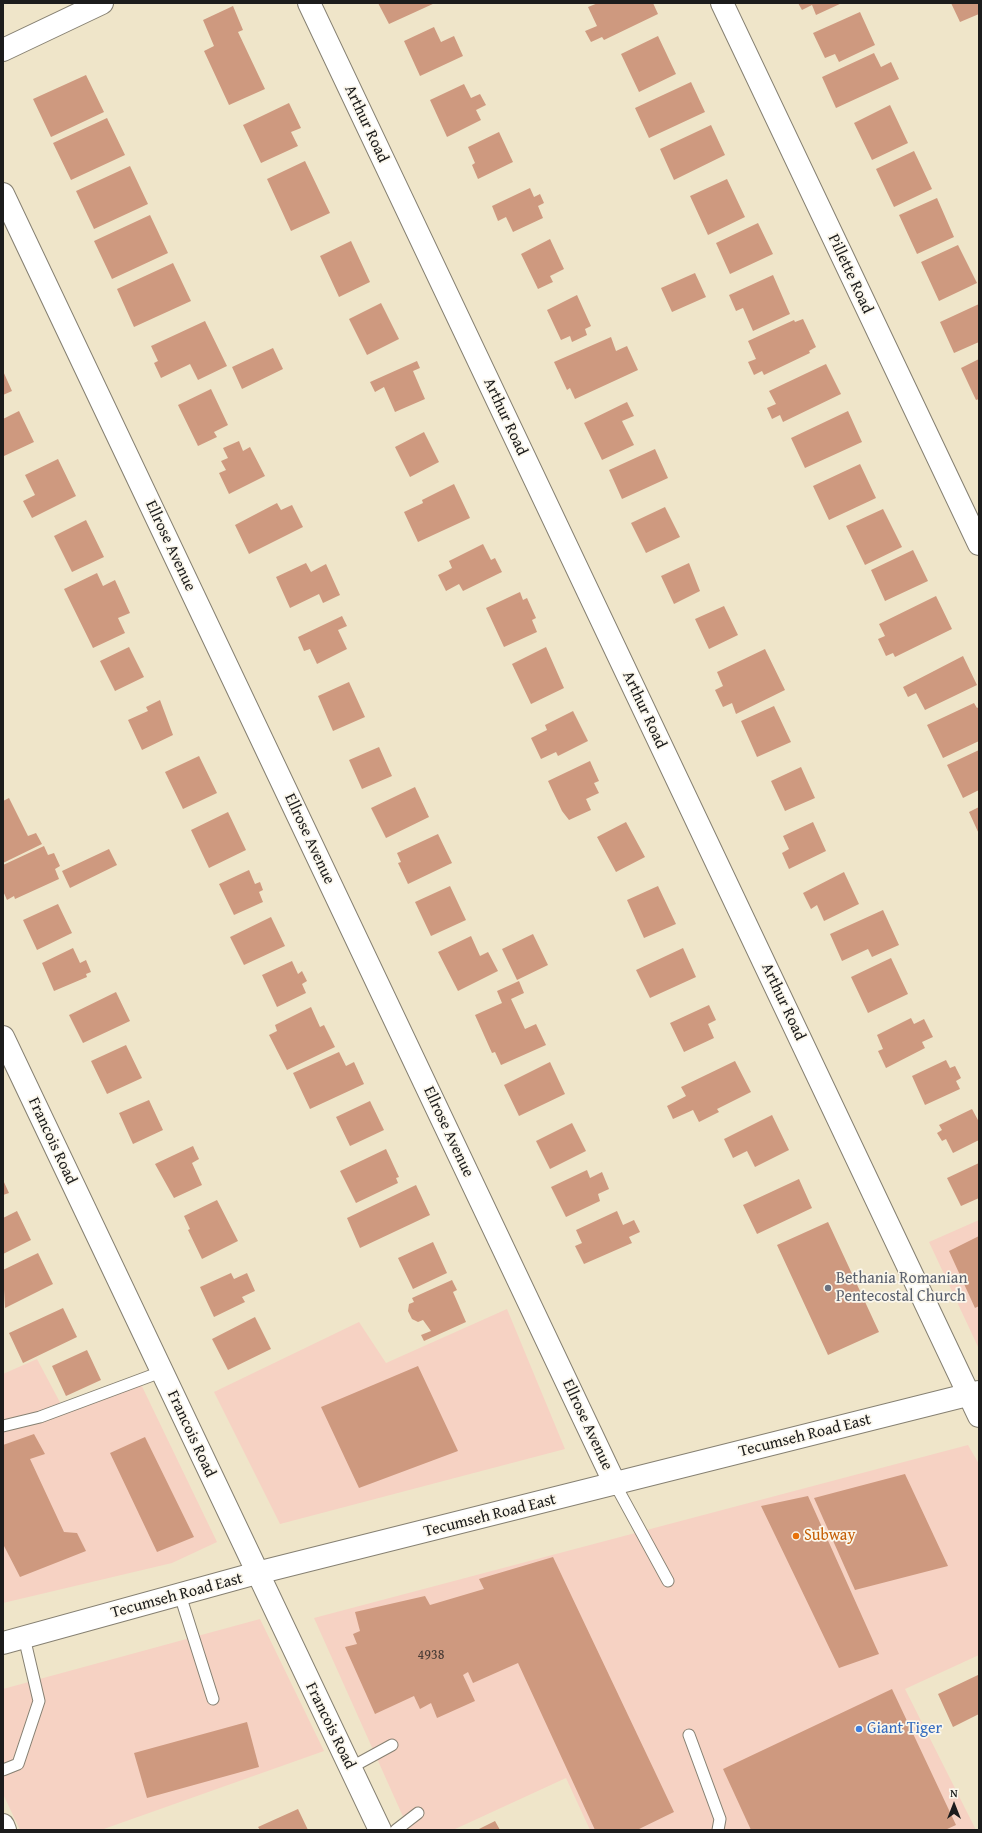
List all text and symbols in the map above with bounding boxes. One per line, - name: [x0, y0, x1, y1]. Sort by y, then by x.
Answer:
- street label: Arthur Road: [340, 82, 392, 166]
- street label: Pillette Road: [823, 231, 877, 317]
- street label: Arthur Road: [479, 375, 531, 459]
- street label: Ellrose Avenue: [141, 497, 199, 595]
- street label: Arthur Road: [618, 668, 670, 752]
- street label: Ellrose Avenue: [280, 790, 338, 888]
- street label: Arthur Road: [757, 960, 809, 1044]
- street label: Ellrose Avenue: [419, 1083, 477, 1181]
- street label: Francois Road: [23, 1094, 81, 1188]
- place label: Bethania Romanian Pentecostal Church: [836, 1269, 967, 1307]
- marker: Bethania Romanian Pentecostal Church: [823, 1283, 833, 1293]
- street label: Ellrose Avenue: [558, 1376, 616, 1474]
- street label: Francois Road: [162, 1387, 220, 1481]
- street label: Tecumseh Road East: [737, 1410, 873, 1462]
- street label: Tecumseh Road East: [422, 1490, 558, 1542]
- place label: Subway: [804, 1526, 855, 1546]
- marker: Subway: [791, 1531, 801, 1541]
- street label: Tecumseh Road East: [109, 1569, 245, 1623]
- house number: 4938: [418, 1647, 444, 1663]
- street label: Francois Road: [301, 1680, 359, 1772]
- place label: Giant Tiger: [867, 1719, 942, 1739]
- marker: Giant Tiger: [854, 1724, 864, 1734]
- north arrow: [934, 1785, 974, 1825]
- text: N: [950, 1785, 958, 1801]

